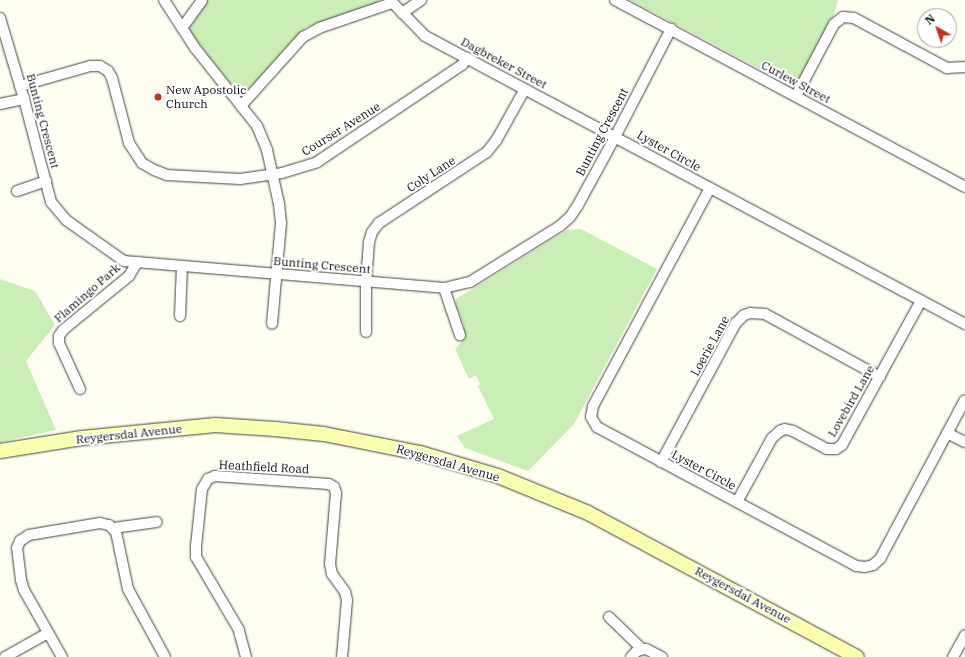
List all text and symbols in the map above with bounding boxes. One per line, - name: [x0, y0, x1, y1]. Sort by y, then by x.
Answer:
- north arrow: [917, 8, 957, 48]
- text: N: [922, 11, 938, 28]
- street label: Dagbreker Street: [458, 34, 550, 92]
- street label: Curlew Street: [759, 58, 833, 106]
- street label: Bunting Crescent: [23, 72, 63, 170]
- place label: New Apostolic Church: [166, 83, 247, 111]
- street label: Bunting Crescent: [573, 86, 631, 178]
- marker: New Apostolic Church: [153, 92, 163, 102]
- street label: Courser Avenue: [299, 99, 383, 159]
- street label: Lyster Circle: [635, 128, 703, 174]
- street label: Coly Lane: [404, 153, 458, 195]
- street label: Bunting Crescent: [273, 254, 371, 276]
- street label: Flamingo Park: [51, 260, 123, 326]
- street label: Loerie Lane: [688, 313, 732, 379]
- street label: Lovebird Lane: [825, 362, 877, 440]
- street label: Reygersdal Avenue: [75, 421, 183, 447]
- street label: Reygersdal Avenue: [395, 441, 501, 485]
- street label: Lyster Circle: [669, 447, 739, 493]
- street label: Heathfield Road: [218, 457, 310, 477]
- street label: Reygersdal Avenue: [692, 564, 794, 626]

